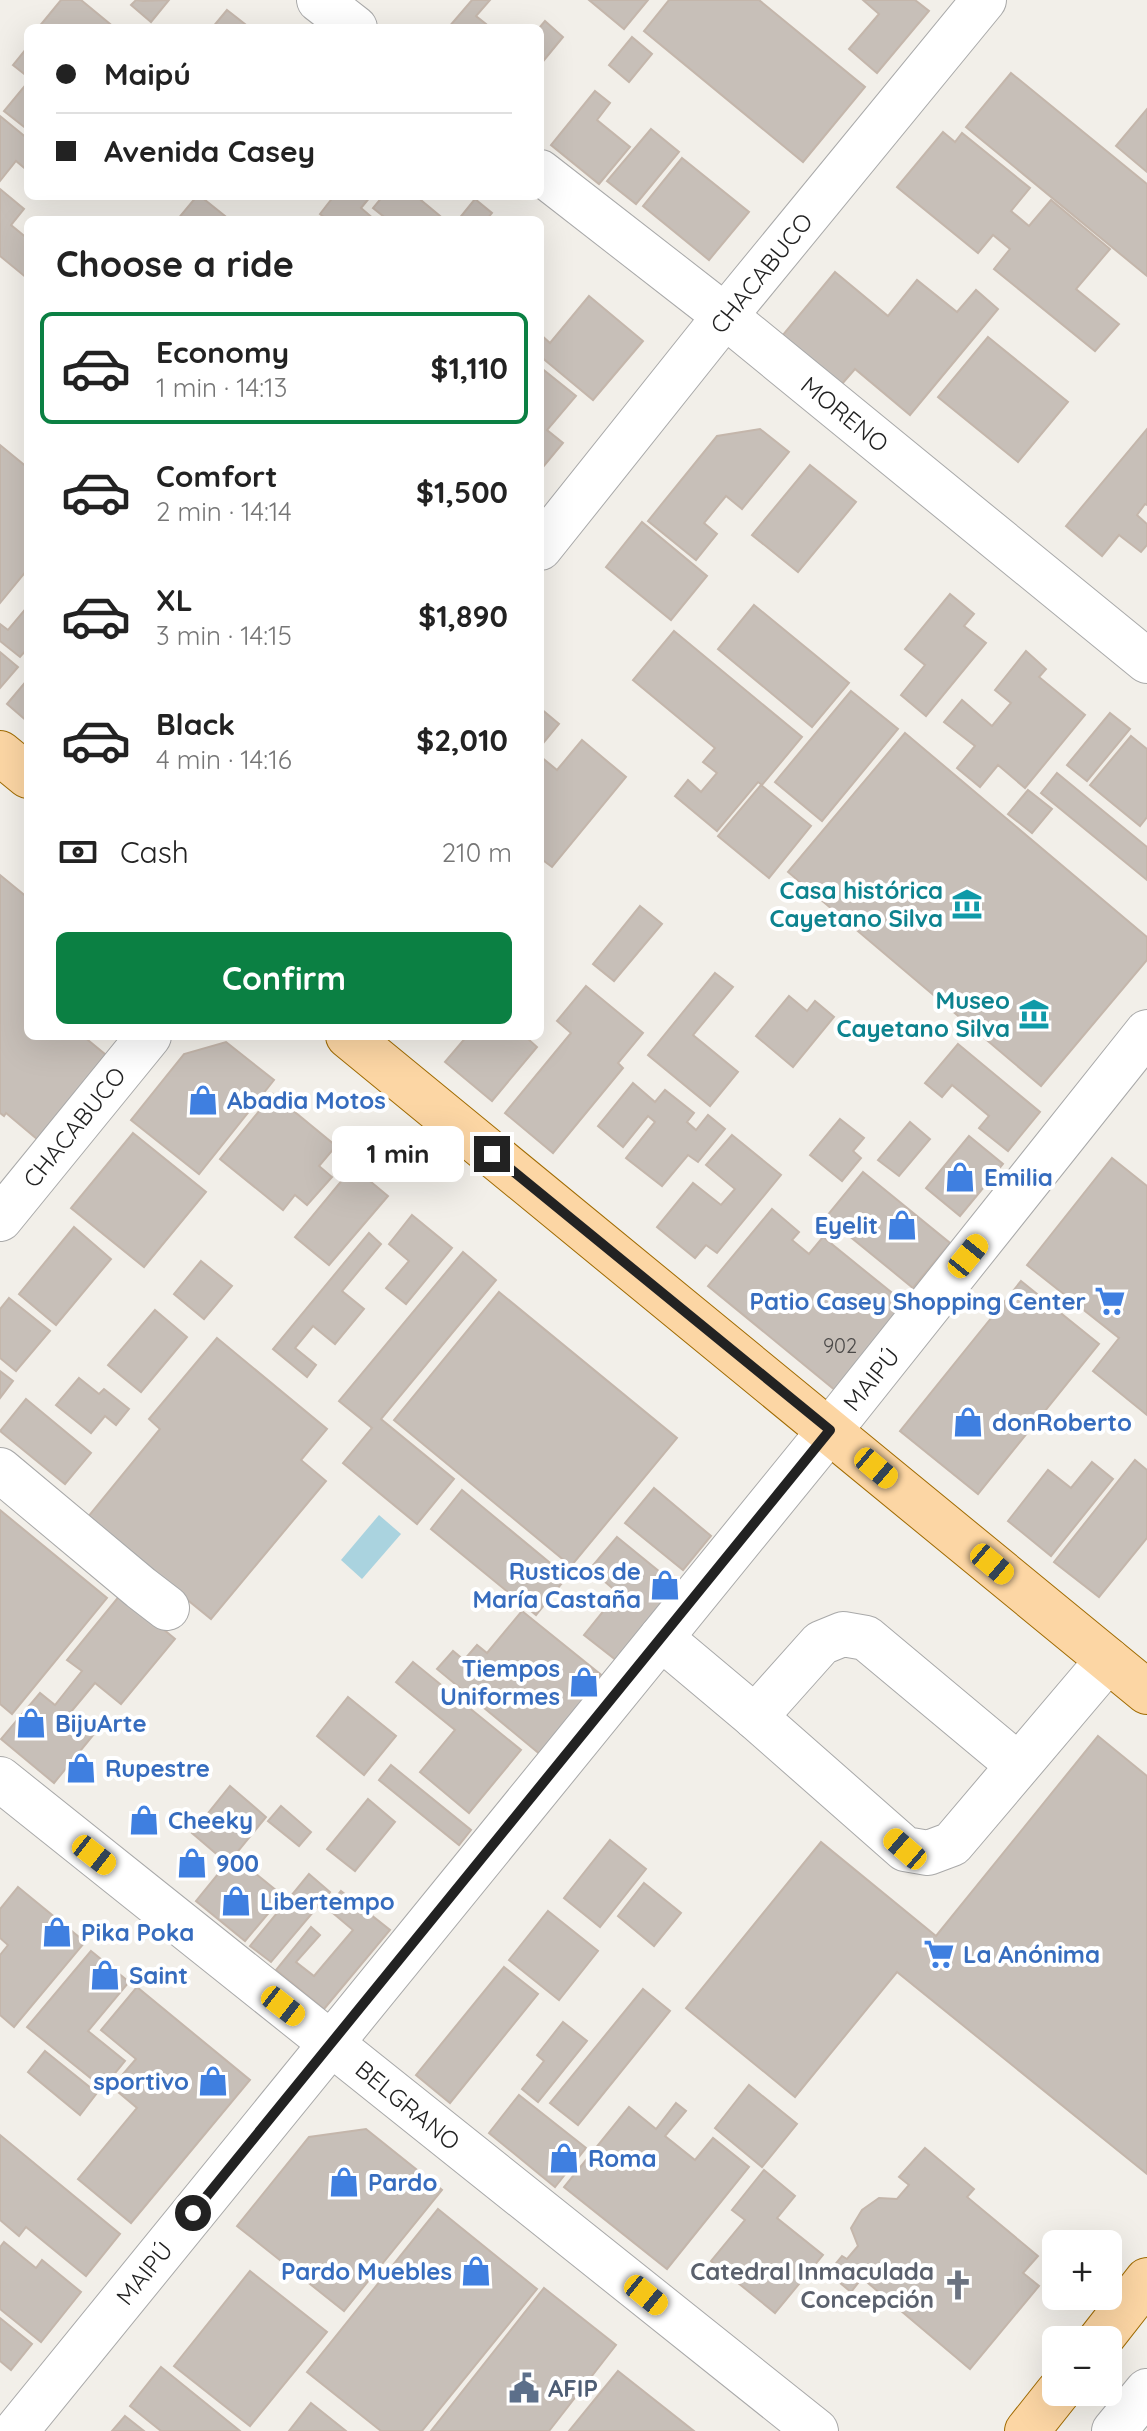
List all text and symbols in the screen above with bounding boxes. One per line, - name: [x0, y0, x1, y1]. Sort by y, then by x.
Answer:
- text: Maipú: [104, 55, 191, 93]
- text: Avenida Casey: [104, 132, 315, 170]
- street label: CHACABUCO: [703, 207, 819, 339]
- text: Choose a ride: [56, 241, 294, 286]
- icon: car: [60, 332, 132, 404]
- text: Economy: [156, 333, 289, 371]
- text: $1,110: [431, 349, 508, 387]
- street label: MORENO: [795, 370, 895, 458]
- text: 1 min · 14:13: [156, 371, 287, 404]
- icon: car: [60, 456, 132, 528]
- text: Comfort: [156, 457, 277, 495]
- text: $1,500: [416, 473, 508, 511]
- text: 2 min · 14:14: [156, 495, 292, 528]
- icon: car: [60, 580, 132, 652]
- text: XL: [156, 581, 193, 619]
- text: $1,890: [418, 597, 508, 635]
- text: 3 min · 14:15: [156, 619, 292, 652]
- icon: car: [60, 704, 132, 776]
- text: Black: [156, 705, 235, 743]
- text: $2,010: [416, 721, 508, 759]
- text: 4 min · 14:16: [156, 743, 292, 776]
- icon: cash: [56, 830, 100, 874]
- text: Cash: [120, 833, 189, 871]
- text: 210 m: [442, 836, 512, 869]
- place label: Casa histórica Cayetano Silva: [769, 875, 943, 933]
- museum icon: Casa histórica Cayetano Silva: [950, 887, 984, 921]
- button: Confirm: [56, 932, 512, 1024]
- place label: Museo Cayetano Silva: [836, 985, 1010, 1043]
- museum icon: Museo Cayetano Silva: [1017, 997, 1051, 1031]
- street label: CHACABUCO: [16, 1061, 132, 1193]
- shop icon: Abadia Motos: [186, 1083, 220, 1117]
- place label: Abadia Motos: [227, 1085, 386, 1115]
- callout: 1 min: [332, 1126, 464, 1182]
- route end: [474, 1136, 510, 1172]
- text: 1 min: [367, 1137, 430, 1170]
- shop icon: Emilia: [943, 1160, 977, 1194]
- place label: Emilia: [984, 1162, 1053, 1192]
- shop icon: Eyelit: [885, 1208, 919, 1242]
- place label: Eyelit: [814, 1210, 878, 1240]
- car: [944, 1230, 992, 1282]
- supermarket icon: Patio Casey Shopping Center: [1093, 1284, 1127, 1318]
- place label: Patio Casey Shopping Center: [750, 1286, 1086, 1316]
- house number: 902: [823, 1333, 857, 1358]
- street label: MAIPÚ: [836, 1341, 906, 1417]
- shop icon: donRoberto: [951, 1405, 985, 1439]
- place label: donRoberto: [992, 1407, 1132, 1437]
- car: [850, 1443, 902, 1493]
- car: [966, 1539, 1018, 1589]
- place label: Rusticos de María Castaña: [472, 1556, 641, 1614]
- shop icon: Rusticos de María Castaña: [648, 1568, 682, 1602]
- place label: Tiempos Uniformes: [440, 1653, 560, 1711]
- shop icon: Tiempos Uniformes: [567, 1665, 601, 1699]
- shop icon: BijuArte: [14, 1706, 48, 1740]
- place label: BijuArte: [55, 1708, 147, 1738]
- shop icon: Rupestre: [64, 1751, 98, 1785]
- place label: Rupestre: [105, 1753, 210, 1783]
- shop icon: Cheeky: [127, 1803, 161, 1837]
- place label: Cheeky: [168, 1805, 253, 1835]
- car: [879, 1824, 931, 1874]
- car: [68, 1831, 120, 1879]
- shop icon: 900: [175, 1846, 209, 1880]
- place label: 900: [216, 1848, 259, 1878]
- shop icon: Libertempo: [219, 1884, 253, 1918]
- place label: Libertempo: [260, 1886, 395, 1916]
- shop icon: Pika Poka: [40, 1915, 74, 1949]
- place label: Pika Poka: [81, 1917, 194, 1947]
- supermarket icon: La Anónima: [922, 1937, 956, 1971]
- place label: La Anónima: [963, 1939, 1100, 1969]
- shop icon: Saint: [88, 1958, 122, 1992]
- place label: Saint: [129, 1960, 188, 1990]
- car: [257, 1982, 309, 2030]
- street label: BELGRANO: [350, 2054, 466, 2156]
- shop icon: sportivo: [196, 2064, 230, 2098]
- place label: sportivo: [93, 2066, 189, 2096]
- shop icon: Roma: [547, 2141, 581, 2175]
- place label: Roma: [588, 2143, 657, 2173]
- shop icon: Pardo: [327, 2165, 361, 2199]
- place label: Pardo: [368, 2167, 437, 2197]
- route start: [175, 2195, 211, 2231]
- map controls: [1042, 2230, 1122, 2406]
- button: +: [1042, 2230, 1122, 2310]
- street label: MAIPÚ: [109, 2235, 179, 2311]
- shop icon: Pardo Muebles: [459, 2254, 493, 2288]
- place label: Pardo Muebles: [281, 2256, 452, 2286]
- place label: Catedral Inmaculada Concepción: [690, 2256, 934, 2314]
- church icon: Catedral Inmaculada Concepción: [941, 2268, 975, 2302]
- car: [620, 2271, 672, 2319]
- button: −: [1042, 2326, 1122, 2406]
- public building icon: AFIP: [507, 2371, 541, 2405]
- place label: AFIP: [548, 2373, 598, 2403]

